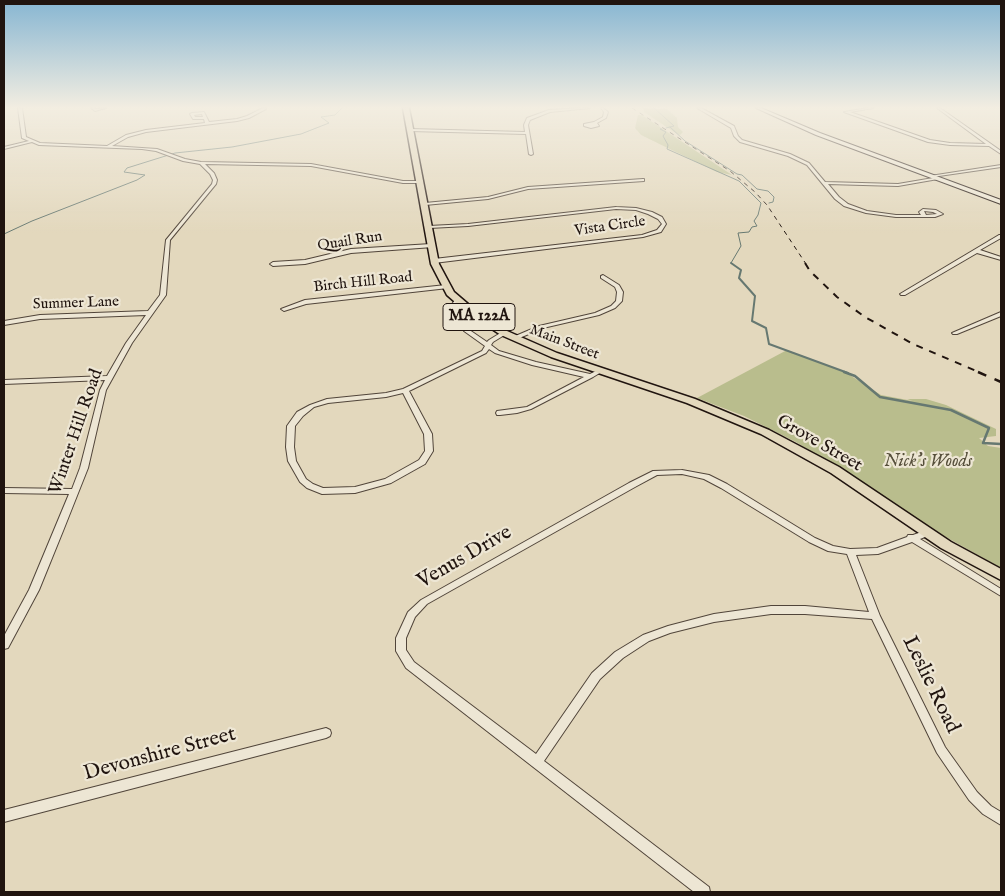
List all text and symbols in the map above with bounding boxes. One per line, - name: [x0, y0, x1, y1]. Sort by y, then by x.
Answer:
- street label: Vista Circle: [573, 213, 647, 241]
- street label: Quail Run: [316, 228, 384, 256]
- street label: Birch Hill Road: [313, 269, 413, 297]
- street label: Summer Lane: [33, 293, 119, 315]
- road number: MA 122A: [443, 304, 515, 330]
- street label: Main Street: [527, 321, 601, 365]
- street label: Winter Hill Road: [45, 366, 109, 498]
- street label: Grove Street: [772, 411, 866, 477]
- park label: Nick's Woods: [884, 451, 972, 473]
- street label: Venus Drive: [413, 521, 517, 595]
- street label: Leslie Road: [896, 632, 964, 738]
- street label: Devonshire Street: [81, 723, 239, 787]

